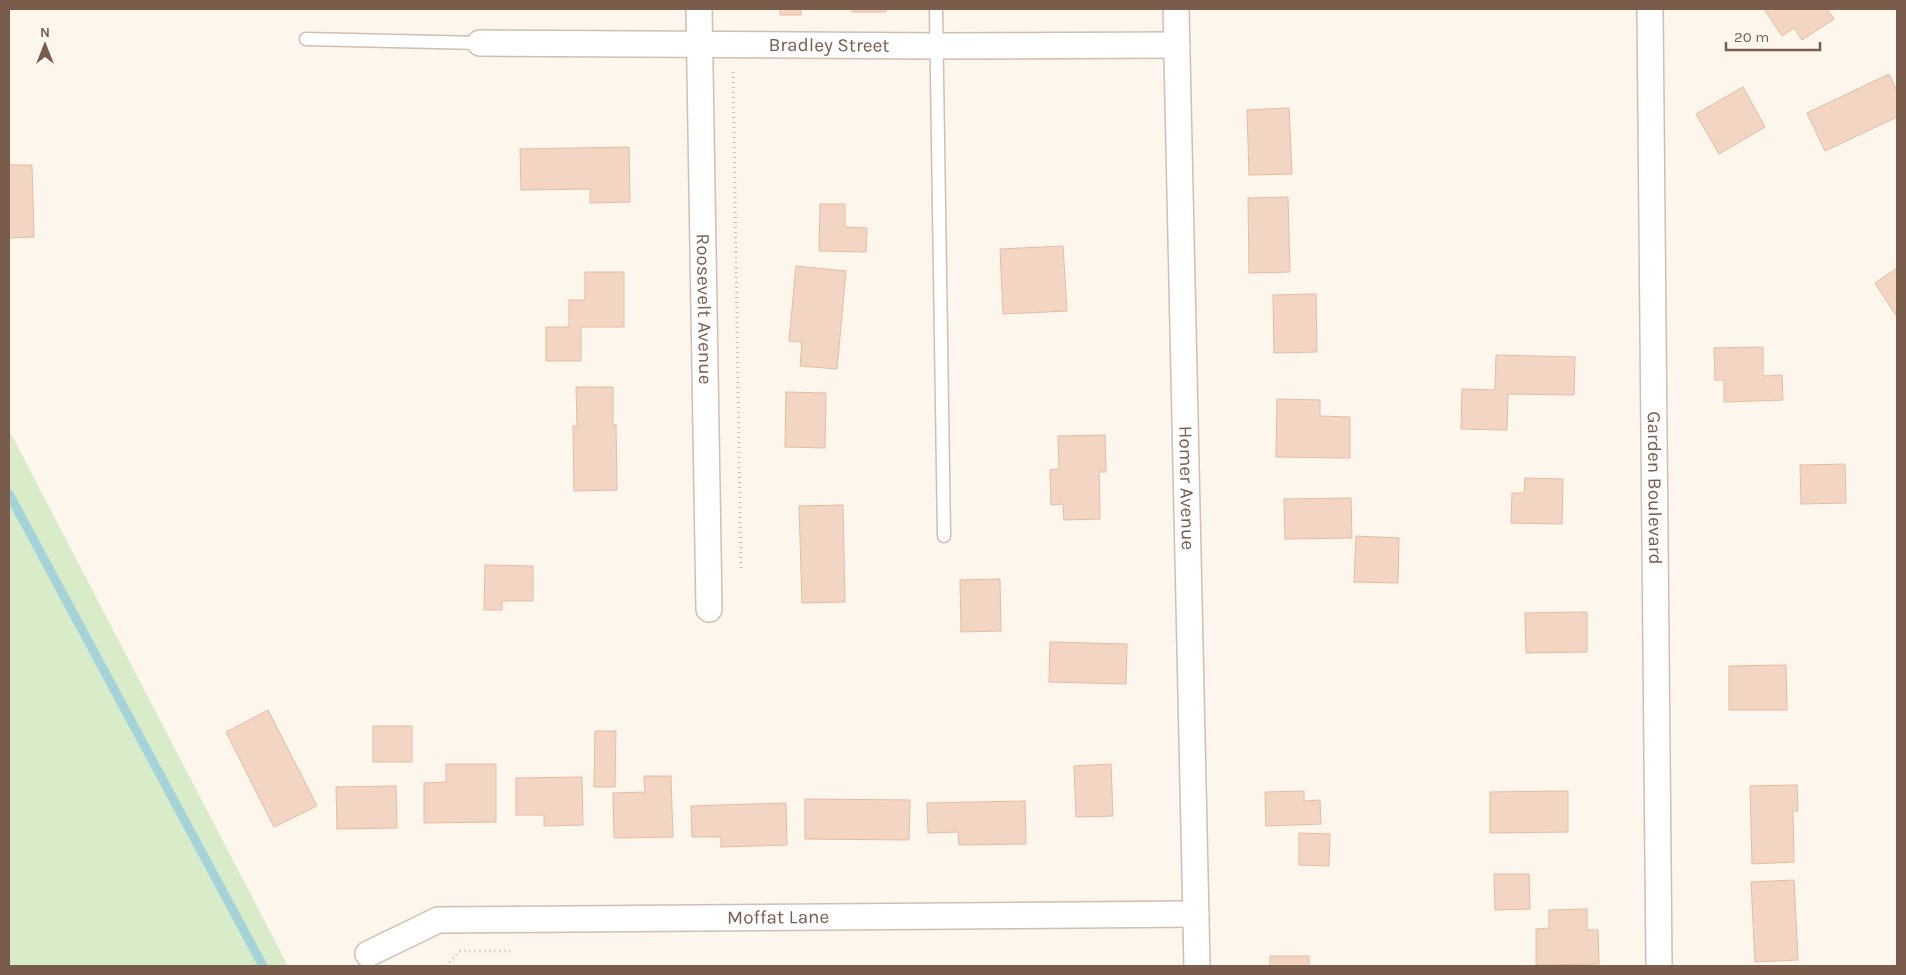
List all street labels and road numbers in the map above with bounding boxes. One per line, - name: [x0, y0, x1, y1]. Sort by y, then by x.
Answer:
- street label: Bradley Street: [768, 34, 890, 57]
- street label: Roosevelt Avenue: [692, 233, 716, 385]
- street label: Garden Boulevard: [1643, 411, 1666, 565]
- street label: Homer Avenue: [1174, 425, 1199, 550]
- street label: Moffat Lane: [727, 906, 829, 929]

